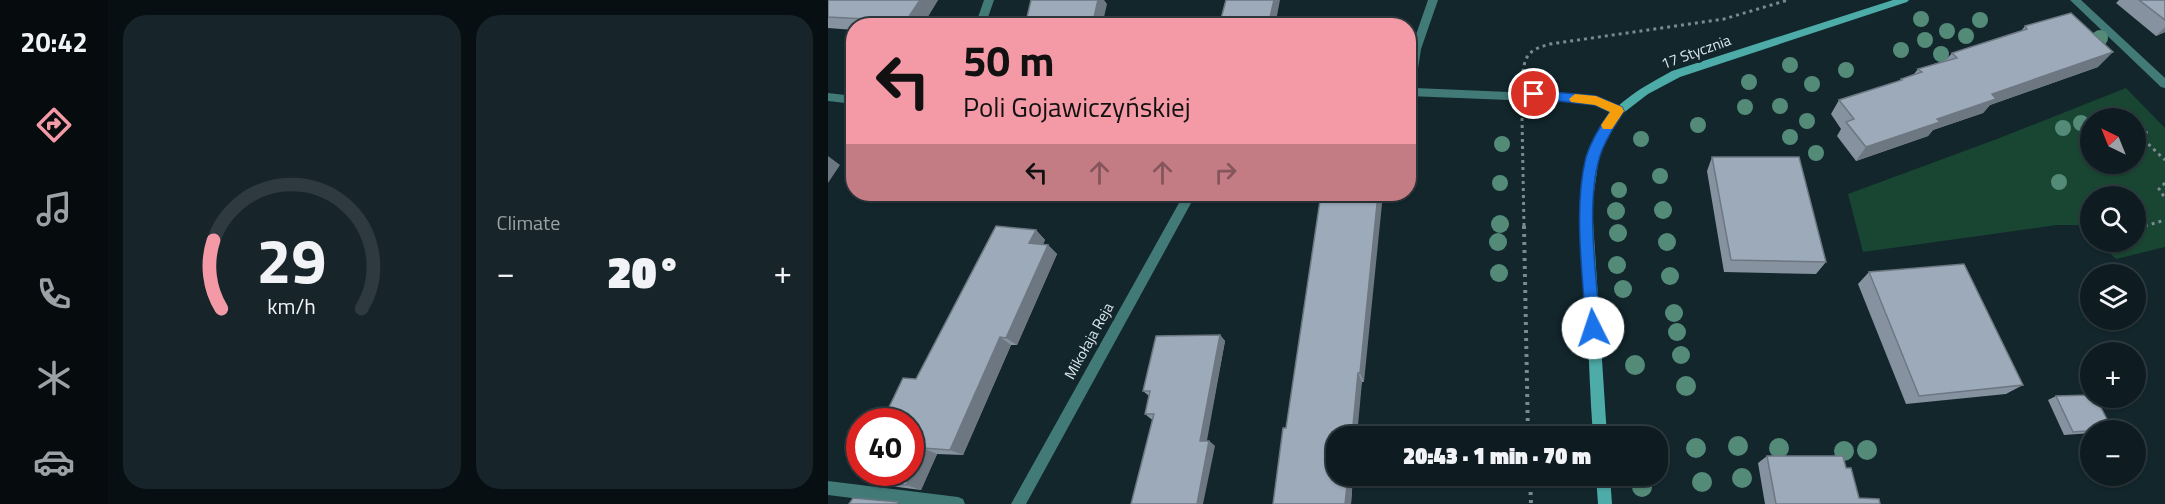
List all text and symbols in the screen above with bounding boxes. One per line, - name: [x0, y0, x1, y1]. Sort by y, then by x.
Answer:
- text: 20:42: [20, 21, 88, 62]
- text: 50 m: [963, 28, 1055, 92]
- street label: 17 Stycznia: [1658, 28, 1734, 75]
- icon: left: [864, 42, 942, 120]
- pin: [1508, 68, 1559, 119]
- icon: arrive: [1517, 77, 1550, 110]
- text: Poli Gojawiczyńskiej: [963, 86, 1191, 127]
- icon: directions: [33, 104, 75, 146]
- north arrow: [2080, 108, 2146, 174]
- map controls: [2080, 108, 2146, 486]
- icon: left: [1020, 156, 1053, 189]
- icon: ahead: [1083, 156, 1116, 189]
- icon: ahead: [1146, 156, 1179, 189]
- icon: right: [1209, 156, 1242, 189]
- button: search: [2080, 186, 2146, 252]
- icon: music: [33, 188, 75, 230]
- text: Climate: [497, 207, 560, 238]
- text: 29: [257, 212, 327, 307]
- text: 20°: [607, 237, 681, 305]
- text: −: [497, 247, 515, 297]
- text: +: [774, 247, 792, 297]
- button: layers: [2080, 264, 2146, 330]
- icon: phone: [33, 273, 75, 315]
- text: km/h: [267, 290, 316, 322]
- position arrow: [1561, 296, 1625, 360]
- street label: Mikołaja Reja: [1058, 298, 1119, 383]
- button: +: [2080, 342, 2146, 408]
- icon: climate: [33, 357, 75, 399]
- speed limit sign: 40: [846, 408, 924, 486]
- button: −: [2080, 420, 2146, 486]
- text: 20:43 · 1 min · 70 m: [1403, 439, 1591, 473]
- icon: car: [33, 441, 75, 483]

